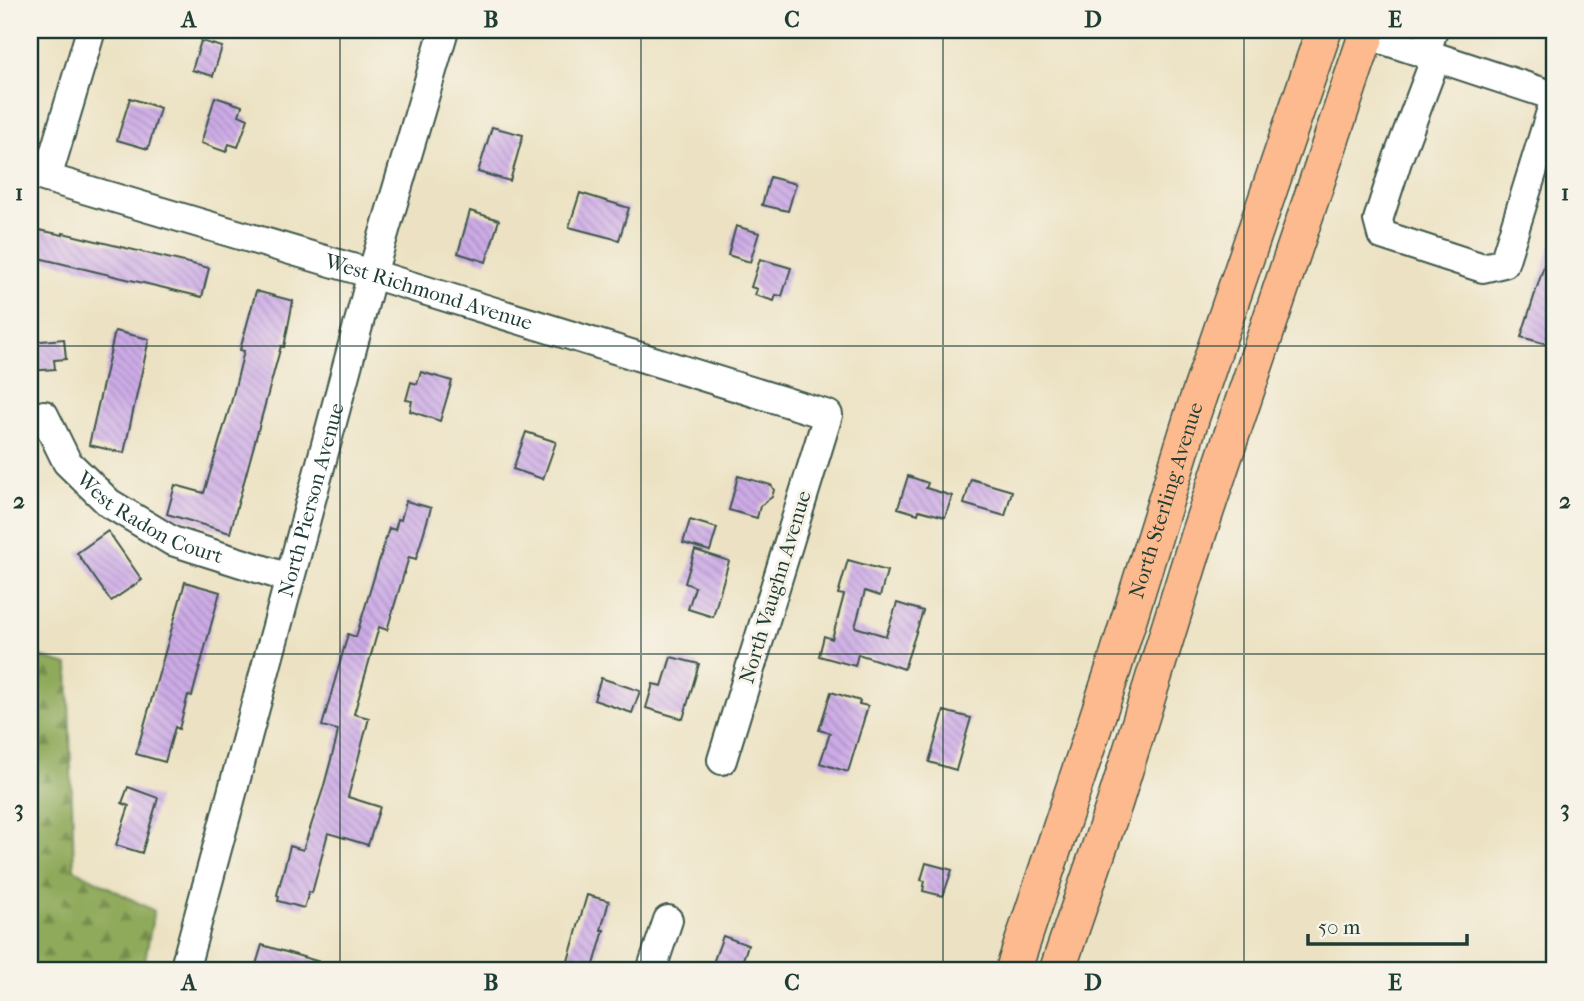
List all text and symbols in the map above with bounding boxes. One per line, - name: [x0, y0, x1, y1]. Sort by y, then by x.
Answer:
- text: A: [180, 6, 198, 33]
- text: B: [484, 6, 499, 33]
- text: C: [784, 6, 800, 33]
- text: D: [1084, 6, 1102, 33]
- text: E: [1388, 6, 1402, 33]
- text: 1: [15, 179, 23, 206]
- text: 1: [1561, 179, 1569, 206]
- street label: West Richmond Avenue: [321, 249, 535, 335]
- street label: North Sterling Avenue: [1124, 399, 1208, 601]
- street label: North Pierson Avenue: [273, 400, 349, 599]
- street label: West Radon Court: [71, 466, 226, 568]
- text: 2: [13, 487, 25, 514]
- text: 2: [1559, 487, 1571, 514]
- street label: North Vaughn Avenue: [734, 488, 816, 686]
- text: 3: [14, 795, 24, 822]
- text: 3: [1560, 795, 1570, 822]
- scale bar: [1308, 903, 1467, 947]
- text: 50 m: [1318, 915, 1361, 939]
- text: A: [180, 969, 198, 996]
- text: B: [484, 969, 499, 996]
- text: C: [784, 969, 800, 996]
- text: D: [1084, 969, 1102, 996]
- text: E: [1388, 969, 1402, 996]

